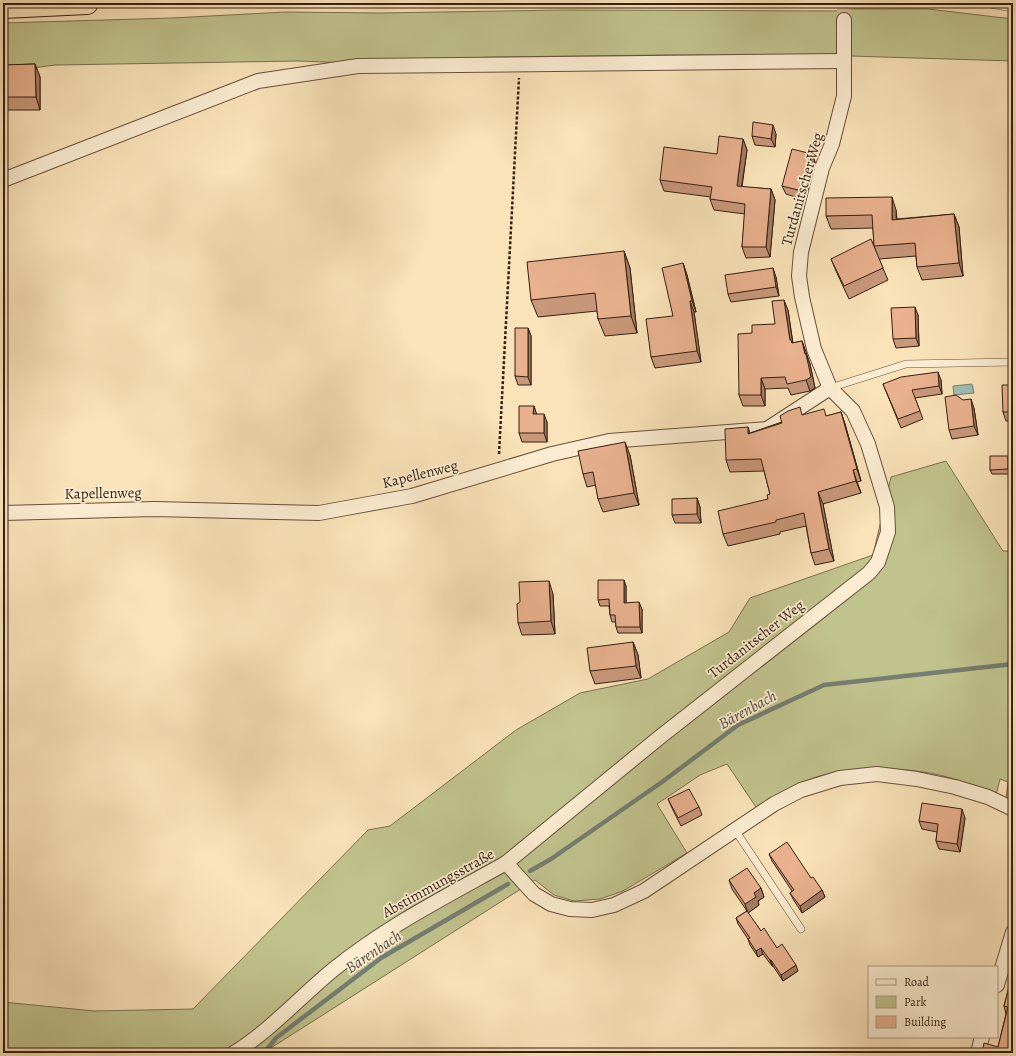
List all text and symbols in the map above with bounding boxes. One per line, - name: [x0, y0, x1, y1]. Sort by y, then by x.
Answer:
- street label: Turdanitscher Weg: [776, 130, 828, 248]
- street label: Kapellenweg: [380, 455, 460, 493]
- street label: Kapellenweg: [64, 482, 142, 504]
- street label: Turdanitscher Weg: [704, 595, 809, 683]
- water label: Bärenbach: [714, 685, 781, 735]
- street label: Abstimmungsstraße: [377, 844, 498, 923]
- water label: Bärenbach: [341, 925, 406, 979]
- legend: [868, 966, 998, 1038]
- text: Road: [904, 974, 930, 990]
- text: Park: [904, 994, 927, 1010]
- text: Building: [904, 1014, 946, 1030]

